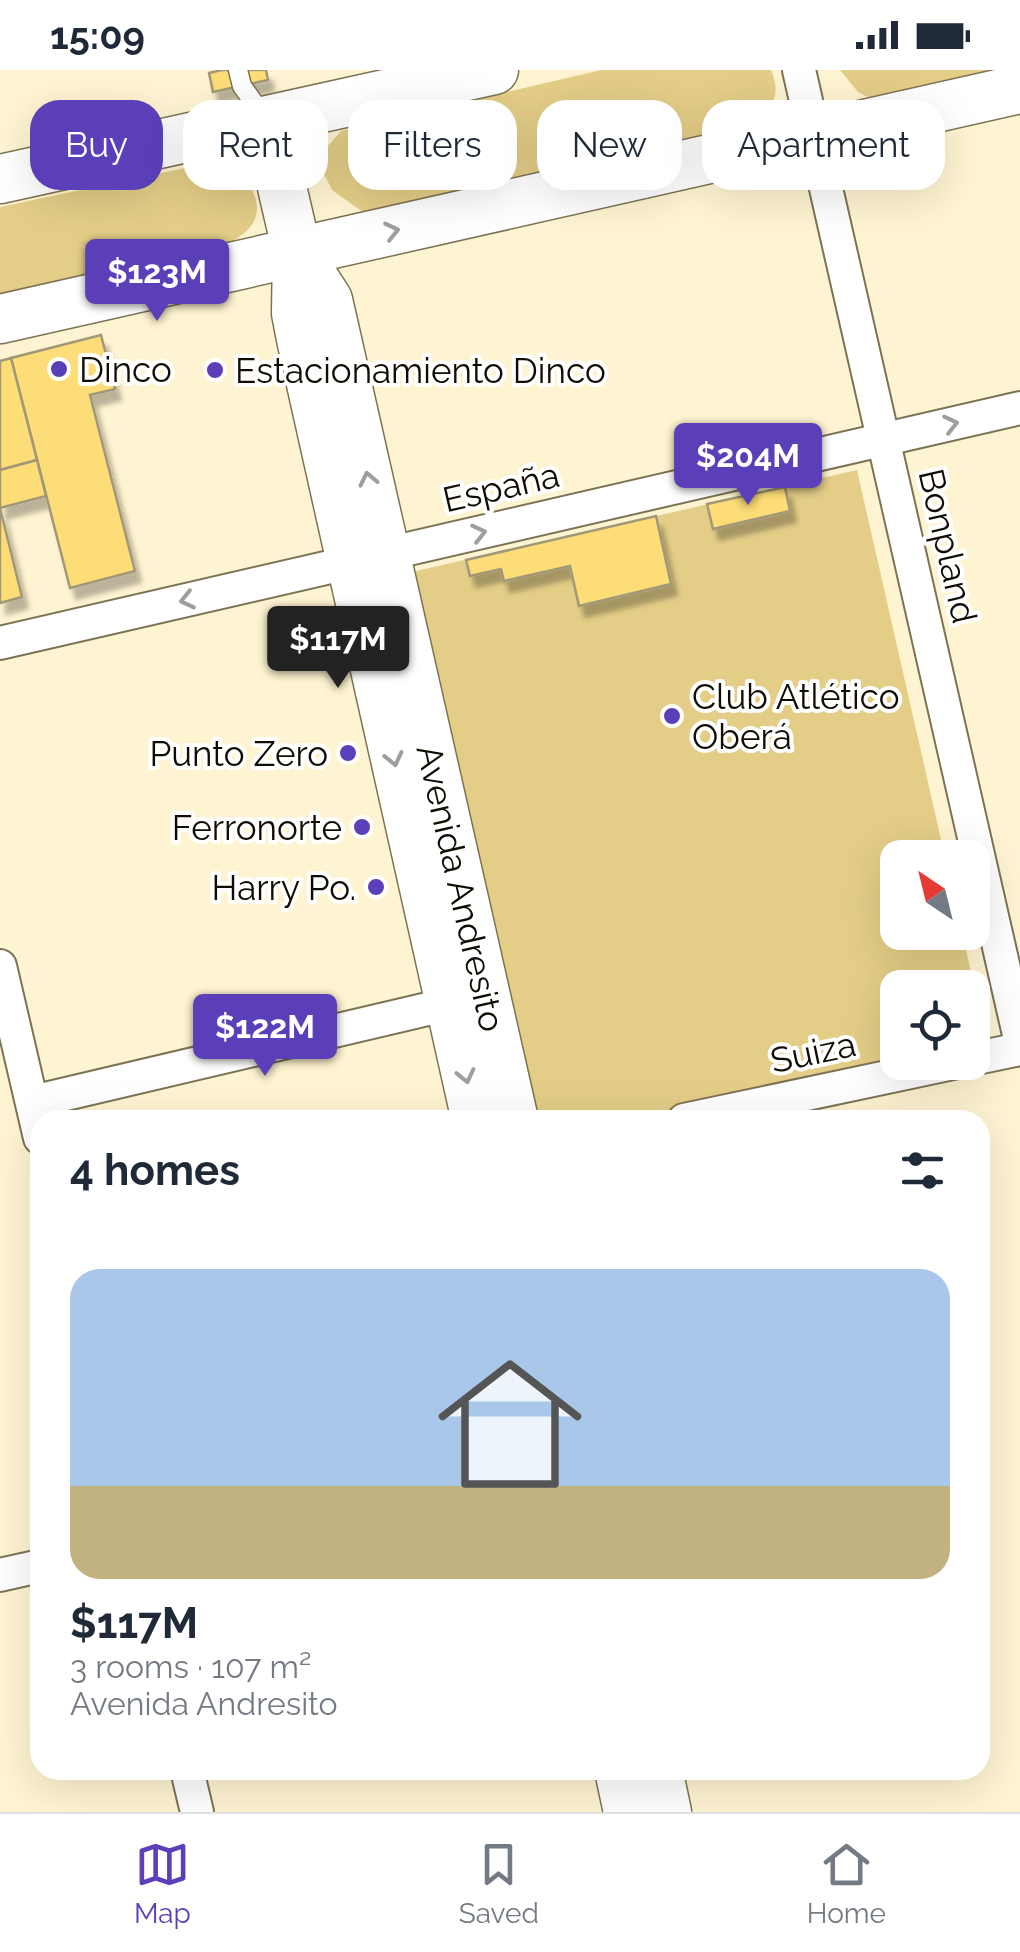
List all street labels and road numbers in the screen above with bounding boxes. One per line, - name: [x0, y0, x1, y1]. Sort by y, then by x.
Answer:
- street label: España: [439, 454, 563, 520]
- street label: Bonpland: [910, 465, 986, 627]
- street label: Avenida Andresito: [409, 741, 514, 1035]
- street label: Suiza: [767, 1023, 859, 1081]

